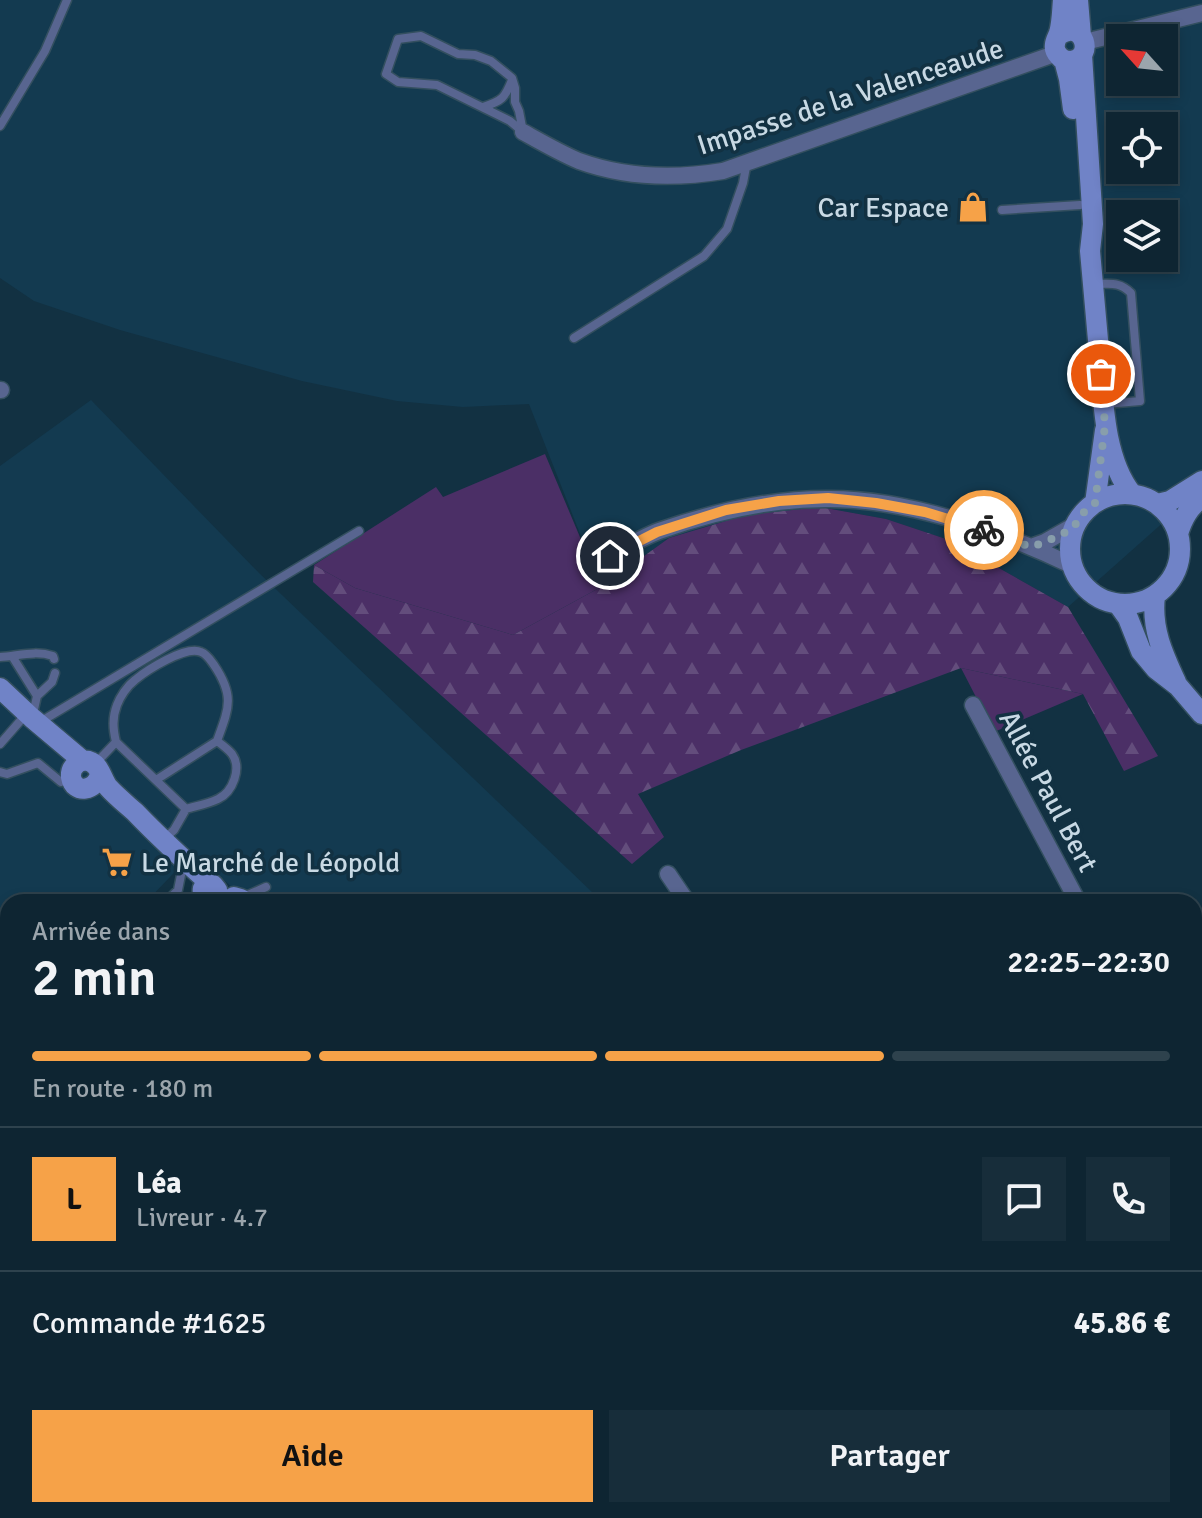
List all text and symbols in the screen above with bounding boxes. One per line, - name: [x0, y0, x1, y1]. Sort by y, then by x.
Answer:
- north arrow: [1106, 24, 1178, 96]
- map controls: [1106, 24, 1178, 272]
- street label: Impasse de la Valenceaude: [693, 31, 1008, 163]
- button: locate: [1106, 112, 1178, 184]
- shop icon: Car Espace: [956, 190, 990, 224]
- place label: Car Espace: [818, 191, 949, 225]
- button: layers: [1106, 200, 1178, 272]
- pin: [1067, 340, 1135, 408]
- icon: bag: [1079, 352, 1123, 396]
- courier: [944, 490, 1024, 570]
- icon: bike: [962, 508, 1006, 552]
- pin: [576, 522, 644, 590]
- icon: home: [588, 534, 632, 578]
- street label: Allée Paul Bert: [991, 705, 1105, 878]
- supermarket icon: Le Marché de Léopold: [100, 845, 134, 879]
- place label: Le Marché de Léopold: [141, 846, 400, 880]
- text: Arrivée dans: [32, 916, 170, 948]
- text: 22:25–22:30: [1007, 944, 1170, 981]
- text: 2 min: [32, 946, 157, 1010]
- text: En route · 180 m: [32, 1073, 213, 1105]
- button: chat: [982, 1157, 1066, 1241]
- button: phone: [1086, 1157, 1170, 1241]
- text: Léa: [136, 1165, 182, 1202]
- text: L: [66, 1181, 82, 1218]
- text: Livreur · 4.7: [136, 1202, 268, 1234]
- text: Commande #1625: [32, 1305, 267, 1342]
- text: 45.86 €: [1074, 1305, 1170, 1342]
- button: Aide: [32, 1410, 593, 1502]
- button: Partager: [609, 1410, 1170, 1502]

